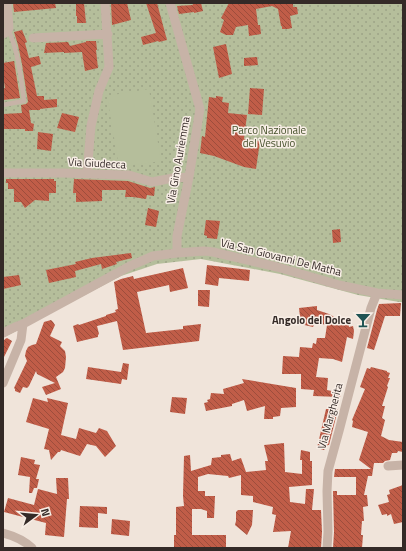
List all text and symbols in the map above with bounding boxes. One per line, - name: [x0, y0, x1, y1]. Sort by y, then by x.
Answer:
- street label: Via Gino Auriemma: [162, 115, 194, 205]
- park label: Parco Nazionale del Vesuvio: [232, 122, 307, 151]
- street label: Via Giudecca: [68, 153, 127, 173]
- street label: Via San Giovanni De Matha: [219, 234, 344, 280]
- bar icon: Angolo del Dolce: [354, 311, 372, 329]
- place label: Angolo del Dolce: [272, 312, 351, 328]
- street label: Via Margherita: [313, 381, 347, 451]
- north arrow: [16, 495, 56, 535]
- text: N: [37, 506, 54, 518]

